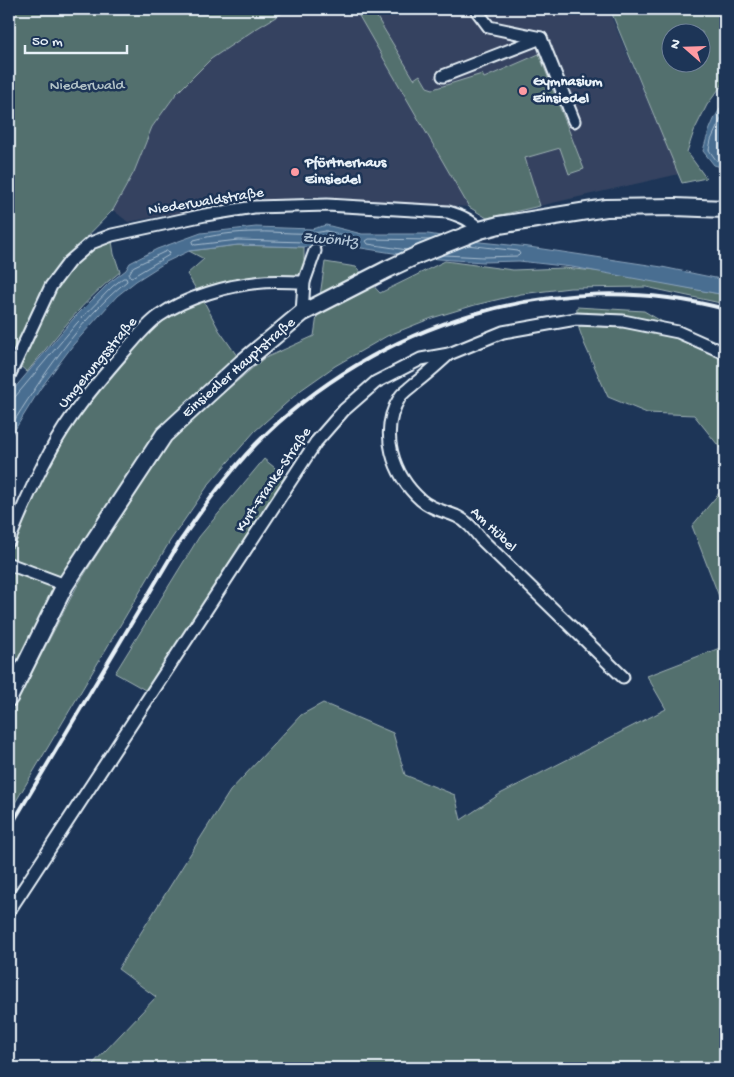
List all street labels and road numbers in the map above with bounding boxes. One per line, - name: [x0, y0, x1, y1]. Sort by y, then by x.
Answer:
- street label: Niederwaldstraße: [147, 184, 265, 220]
- street label: Umgehungsstraße: [54, 313, 142, 412]
- street label: Einsiedler Hauptstraße: [179, 314, 300, 422]
- street label: Kurt-Franke-Straße: [232, 424, 316, 536]
- street label: Am Hübel: [466, 504, 520, 556]

